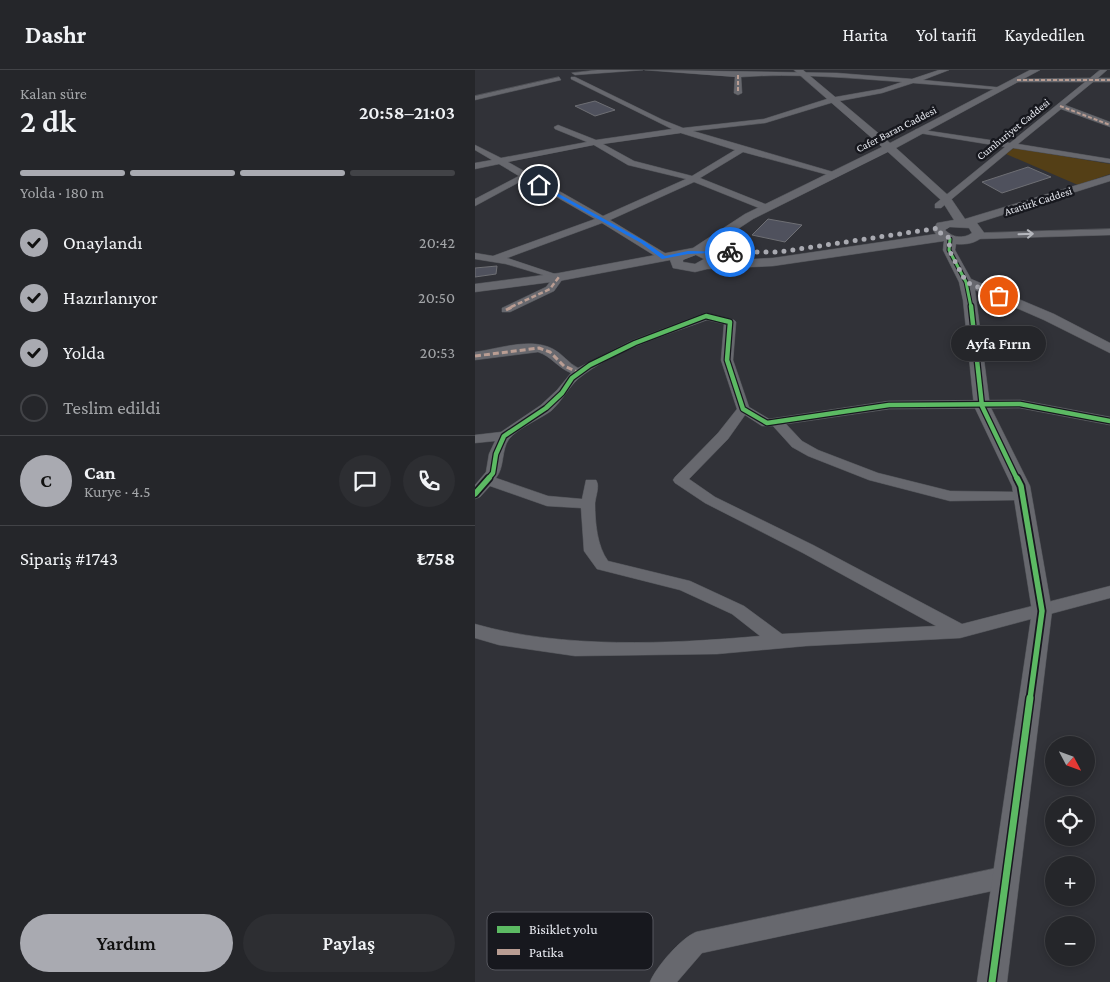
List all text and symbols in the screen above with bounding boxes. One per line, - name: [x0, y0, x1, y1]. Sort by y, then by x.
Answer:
- text: Dashr: [25, 21, 86, 48]
- text: Harita: [842, 25, 888, 45]
- text: Yol tarifi: [916, 25, 977, 45]
- text: Kaydedilen: [1005, 25, 1085, 45]
- text: Kalan süre: [20, 85, 87, 102]
- street label: Cumhuriyet Caddesi: [974, 96, 1053, 163]
- text: 20:58–21:03: [359, 102, 455, 123]
- text: 2 dk: [20, 103, 76, 139]
- street label: Cafer Baran Caddesi: [854, 104, 938, 154]
- pin: [518, 164, 560, 206]
- icon: home: [525, 171, 553, 199]
- text: Yolda · 180 m: [20, 184, 104, 201]
- street label: Atatürk Caddesi: [1003, 184, 1074, 218]
- courier: [705, 227, 755, 277]
- icon: check: [20, 229, 48, 257]
- one-way arrow: [1018, 230, 1034, 239]
- text: Onaylandı: [63, 232, 142, 253]
- text: 20:42: [419, 234, 455, 251]
- icon: bike: [716, 238, 744, 266]
- pin: [978, 275, 1020, 317]
- icon: bag: [985, 282, 1013, 310]
- icon: check: [20, 284, 48, 312]
- text: Hazırlanıyor: [63, 287, 158, 308]
- text: 20:50: [418, 289, 455, 306]
- callout: Ayfa Fırın: [951, 326, 1047, 361]
- text: Ayfa Fırın: [966, 335, 1031, 352]
- icon: check: [20, 339, 48, 367]
- text: Yolda: [63, 342, 105, 363]
- text: 20:53: [420, 344, 455, 361]
- text: Teslim edildi: [63, 397, 161, 418]
- button: chat: [339, 455, 391, 507]
- button: phone: [403, 455, 455, 507]
- text: Can: [84, 462, 116, 483]
- text: C: [40, 470, 52, 491]
- text: Kurye · 4.5: [84, 483, 151, 500]
- text: Sipariş #1743: [20, 548, 118, 569]
- text: ₺758: [417, 548, 455, 569]
- north arrow: [1045, 736, 1095, 786]
- map controls: [1045, 736, 1095, 966]
- button: locate: [1045, 796, 1095, 846]
- button: +: [1045, 856, 1095, 906]
- legend: [487, 912, 653, 970]
- button: Yardım: [20, 914, 233, 972]
- button: Paylaş: [243, 914, 455, 972]
- button: −: [1045, 916, 1095, 966]
- text: Bisiklet yolu: [529, 921, 598, 937]
- text: Patika: [529, 944, 564, 960]

